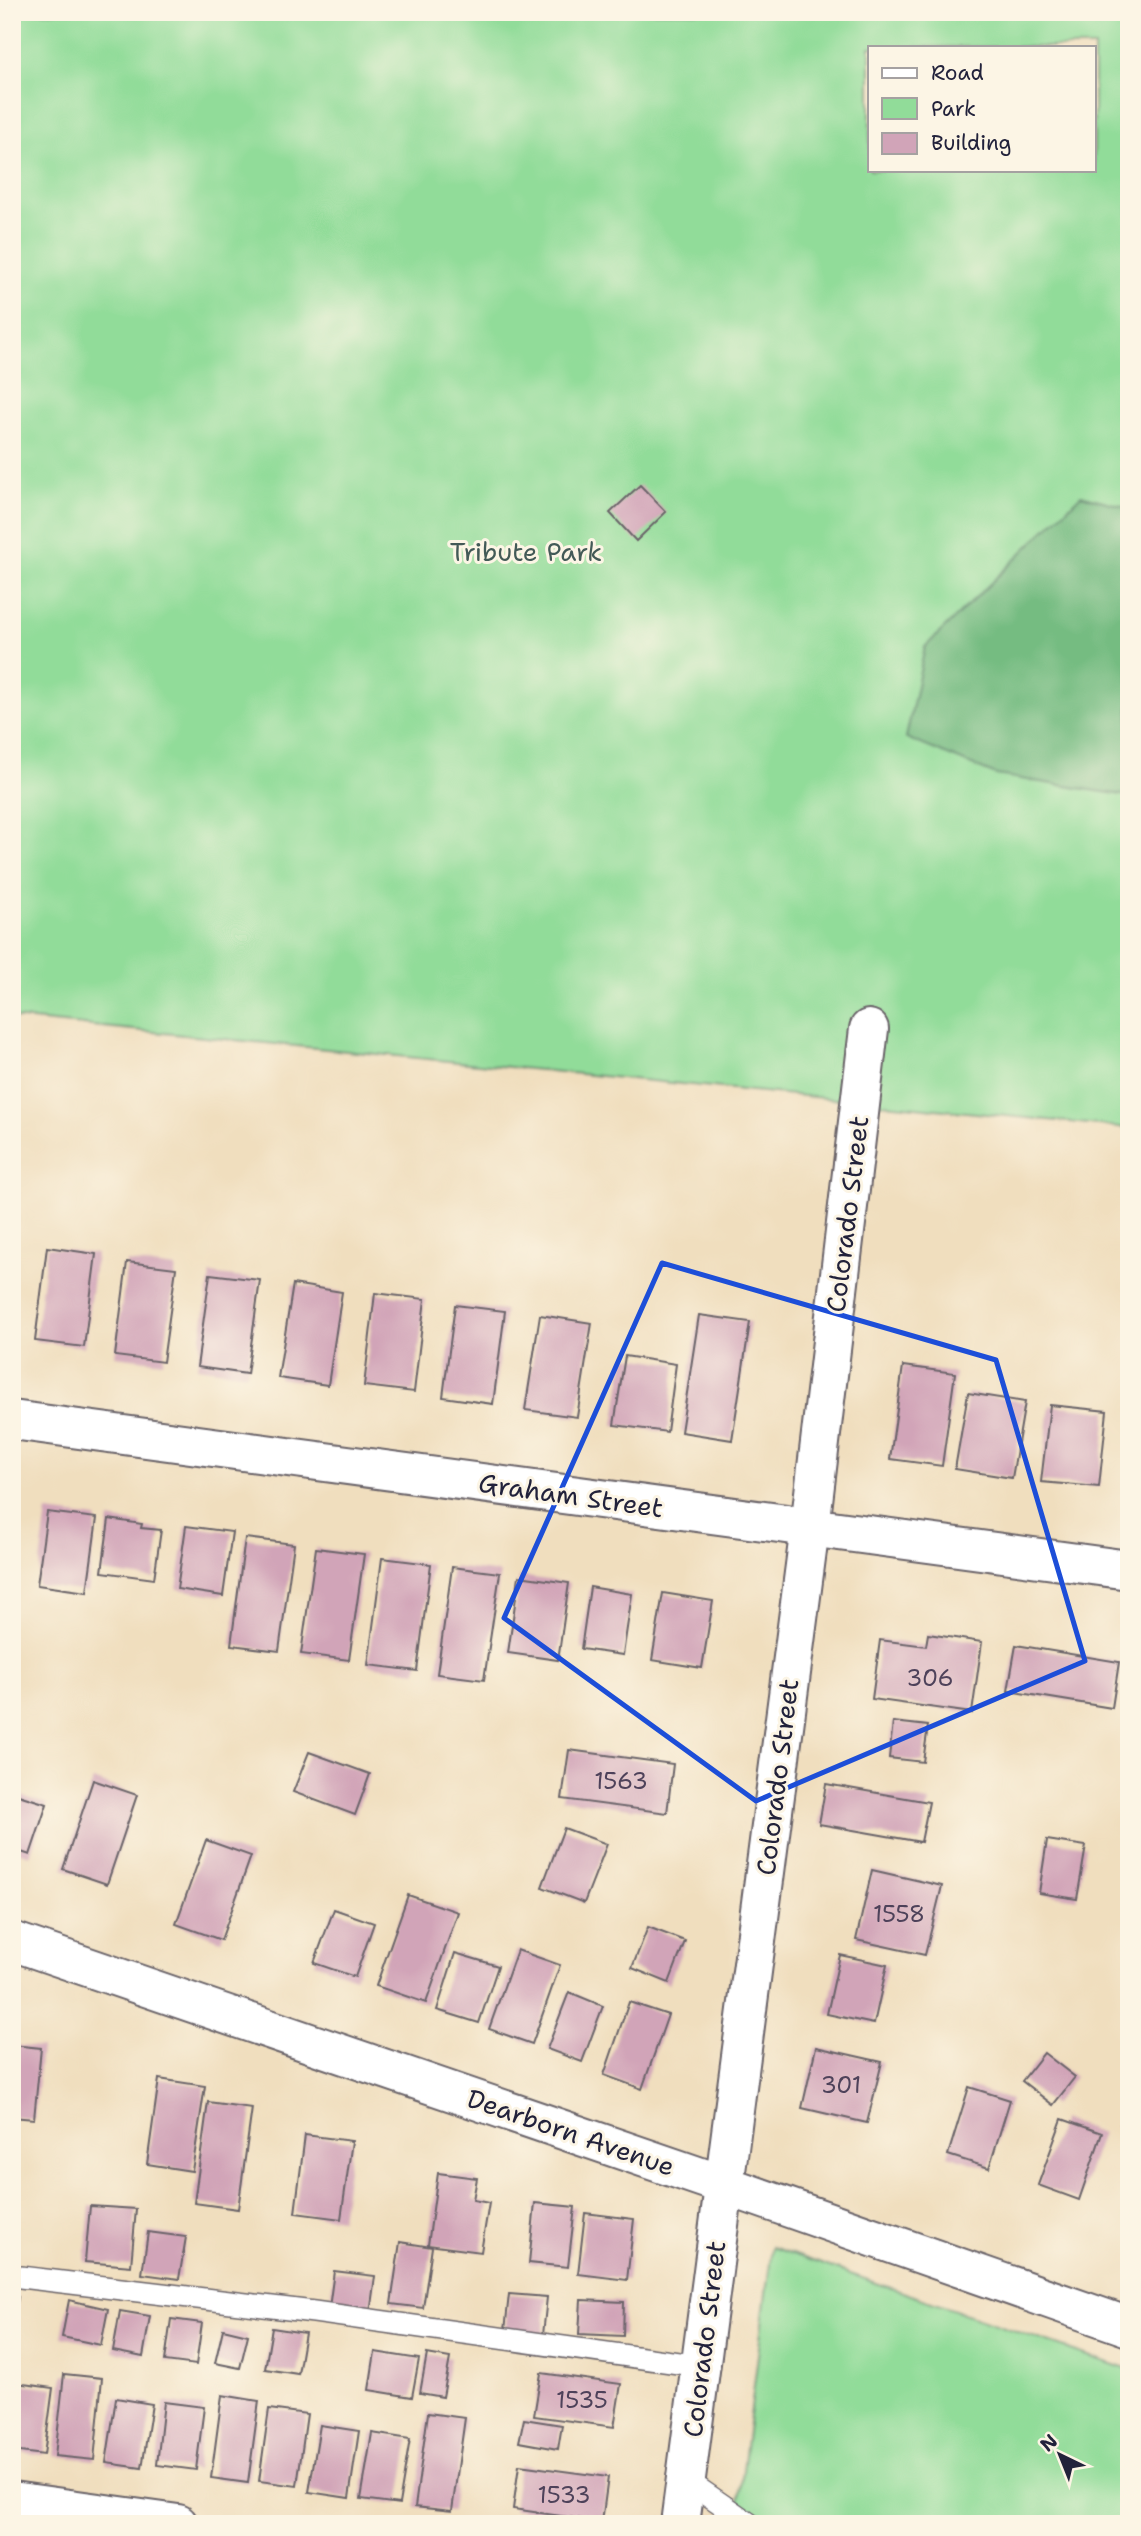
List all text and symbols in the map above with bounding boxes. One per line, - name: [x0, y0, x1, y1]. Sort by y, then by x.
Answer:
- legend: [868, 46, 1096, 172]
- text: Road: [931, 59, 984, 87]
- text: Park: [931, 95, 976, 123]
- text: Building: [931, 129, 1011, 157]
- park label: Tribute Park: [450, 534, 602, 569]
- street label: Colorado Street: [818, 1114, 876, 1314]
- street label: Graham Street: [476, 1465, 666, 1525]
- house number: 306: [906, 1663, 954, 1693]
- street label: Colorado Street: [748, 1677, 806, 1877]
- house number: 1563: [594, 1766, 648, 1796]
- house number: 1558: [873, 1899, 925, 1929]
- house number: 301: [821, 2070, 861, 2100]
- street label: Dearborn Avenue: [463, 2080, 679, 2184]
- street label: Colorado Street: [675, 2239, 733, 2439]
- house number: 1535: [556, 2385, 608, 2415]
- north arrow: [1026, 2420, 1096, 2490]
- text: N: [1035, 2429, 1063, 2457]
- house number: 1533: [537, 2480, 591, 2510]

